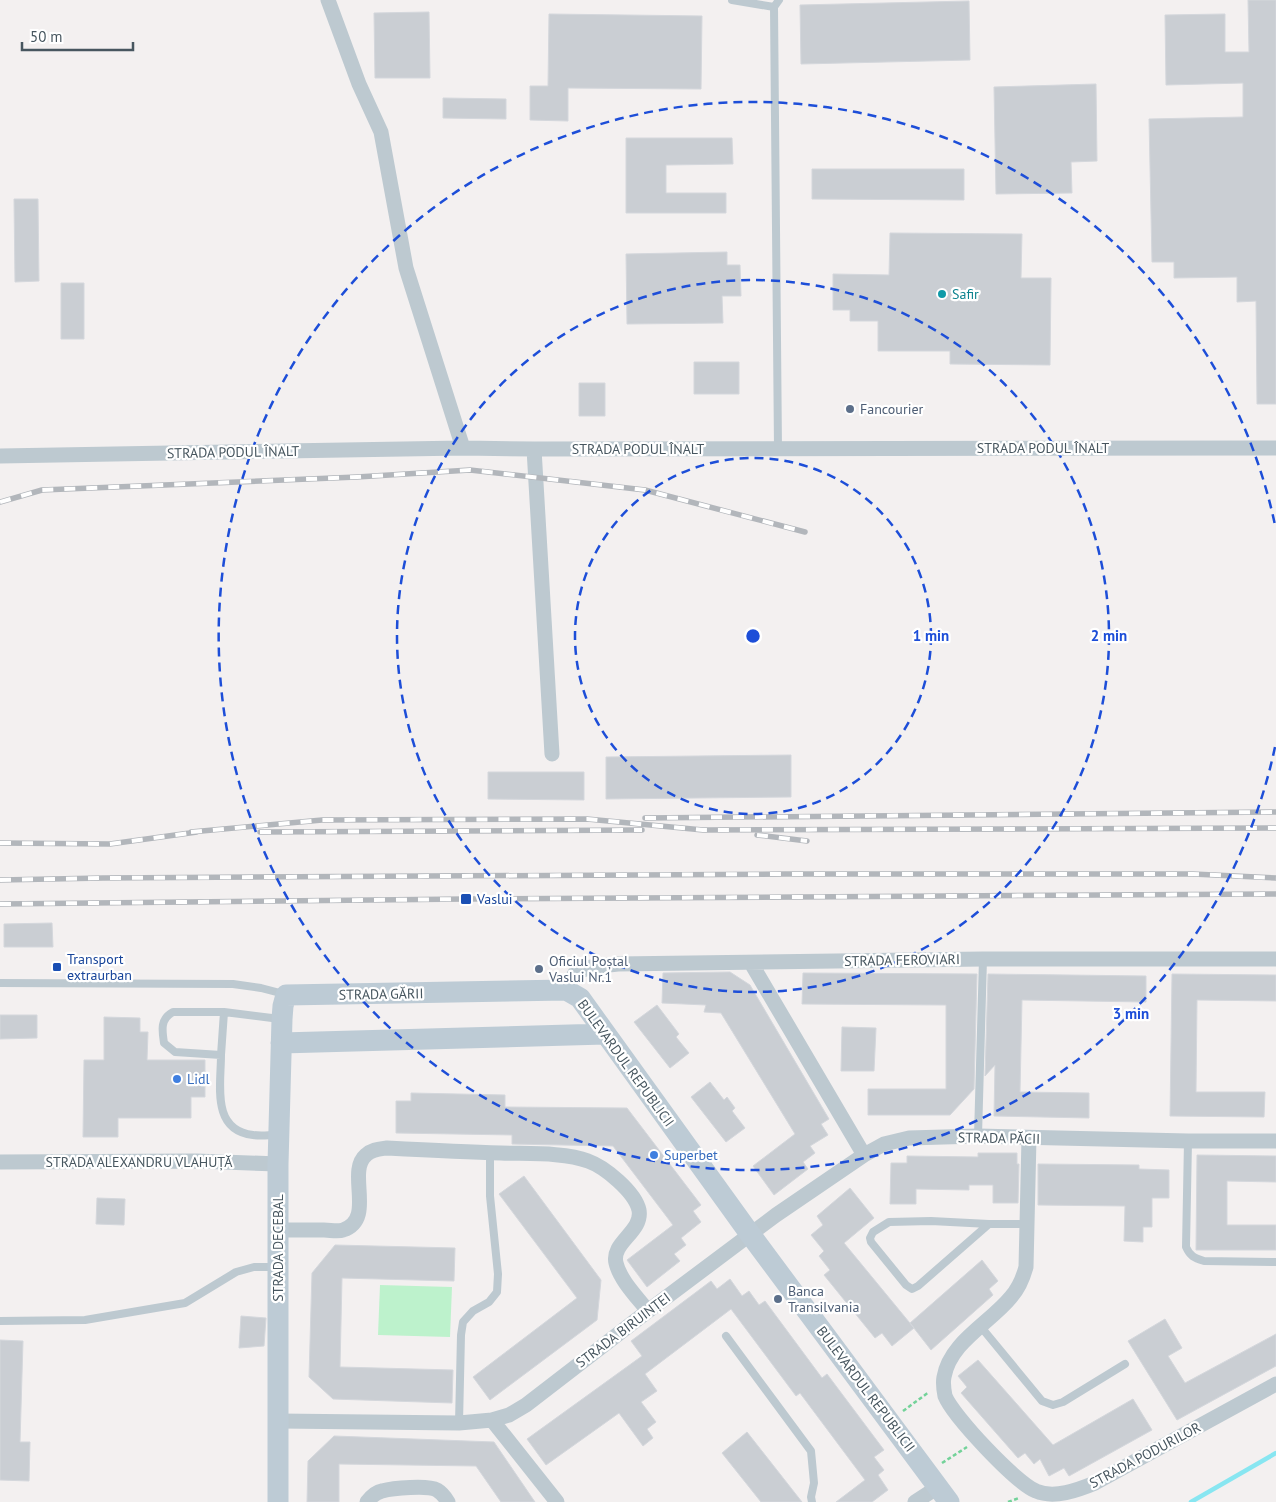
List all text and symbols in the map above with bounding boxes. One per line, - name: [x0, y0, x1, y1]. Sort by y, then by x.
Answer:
- scale bar: [22, 20, 134, 52]
- text: 50 m: [30, 27, 63, 46]
- place label: Safir: [952, 285, 979, 303]
- marker: Safir: [936, 288, 948, 300]
- place label: Fancourier: [860, 400, 924, 418]
- marker: Fancourier: [844, 403, 856, 415]
- street label: STRADA PODUL ÎNALT: [977, 439, 1109, 457]
- street label: STRADA PODUL ÎNALT: [572, 440, 704, 458]
- street label: STRADA PODUL ÎNALT: [167, 442, 300, 462]
- text: 1 min: [913, 626, 949, 645]
- text: 2 min: [1091, 626, 1127, 645]
- centre of rings: [744, 627, 762, 645]
- place label: Vaslui: [476, 890, 512, 908]
- marker: Vaslui: [459, 892, 473, 906]
- place label: Transport extraurban: [67, 950, 132, 984]
- street label: STRADA FEROVIARI: [844, 950, 960, 970]
- place label: Oficiul Poștal Vaslui Nr.1: [548, 952, 628, 986]
- marker: Transport extraurban: [51, 961, 63, 973]
- marker: Oficiul Poștal Vaslui Nr.1: [533, 963, 545, 975]
- street label: STRADA GĂRII: [338, 984, 424, 1004]
- street label: BULEVARDUL REPUBLICII: [574, 996, 678, 1130]
- text: 3 min: [1113, 1004, 1149, 1023]
- place label: Lidl: [187, 1070, 210, 1088]
- marker: Lidl: [171, 1073, 183, 1085]
- street label: STRADA PĂCII: [958, 1128, 1040, 1148]
- place label: Superbet: [664, 1146, 718, 1164]
- marker: Superbet: [648, 1149, 660, 1161]
- street label: STRADA ALEXANDRU VLAHUȚĂ: [46, 1153, 233, 1171]
- street label: STRADA DECEBAL: [269, 1194, 287, 1302]
- place label: Banca Transilvania: [788, 1282, 859, 1316]
- street label: STRADA BIRUINȚEI: [572, 1288, 674, 1372]
- marker: Banca Transilvania: [772, 1293, 784, 1305]
- street label: BULEVARDUL REPUBLICII: [813, 1322, 919, 1456]
- street label: STRADA PODURILOR: [1086, 1418, 1204, 1492]

